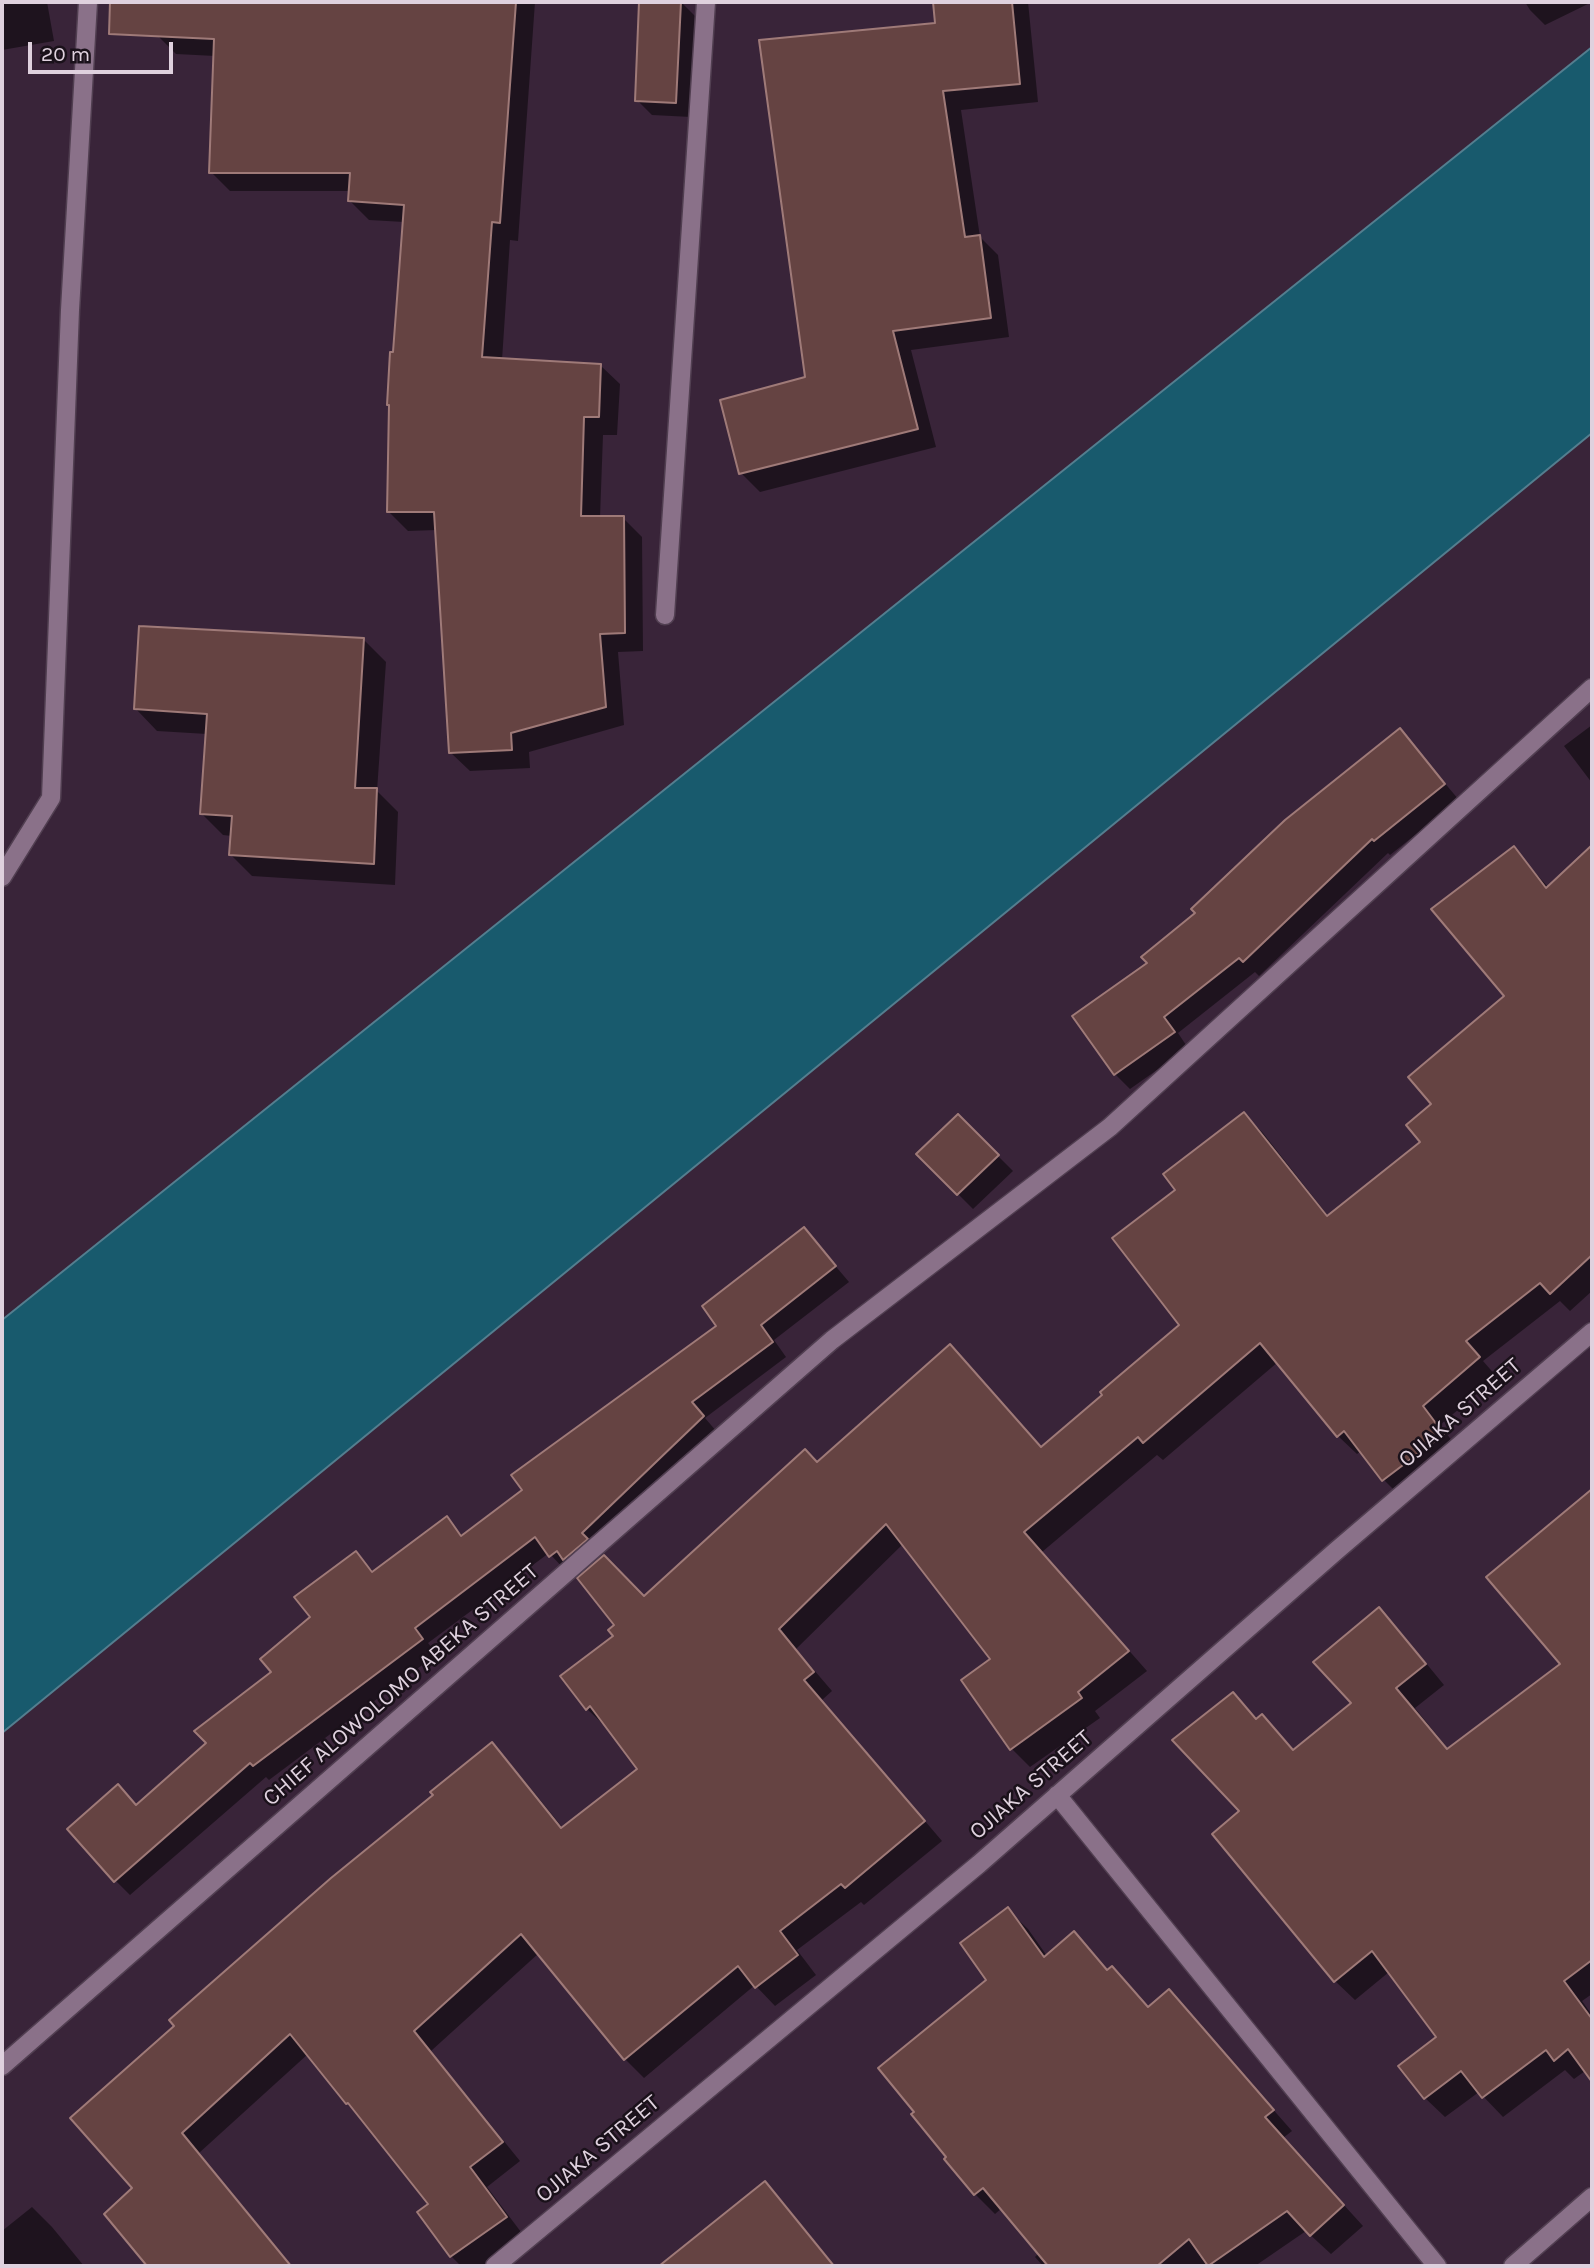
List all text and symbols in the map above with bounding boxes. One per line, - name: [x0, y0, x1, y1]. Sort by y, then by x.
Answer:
- scale bar: [32, 28, 177, 72]
- text: 20 m: [41, 42, 90, 66]
- street label: OJIAKA STREET: [1393, 1352, 1527, 1474]
- street label: CHIEF ALOWOLOMO ABEKA STREET: [258, 1558, 544, 1812]
- street label: OJIAKA STREET: [964, 1724, 1098, 1846]
- street label: OJIAKA STREET: [530, 2089, 666, 2209]

